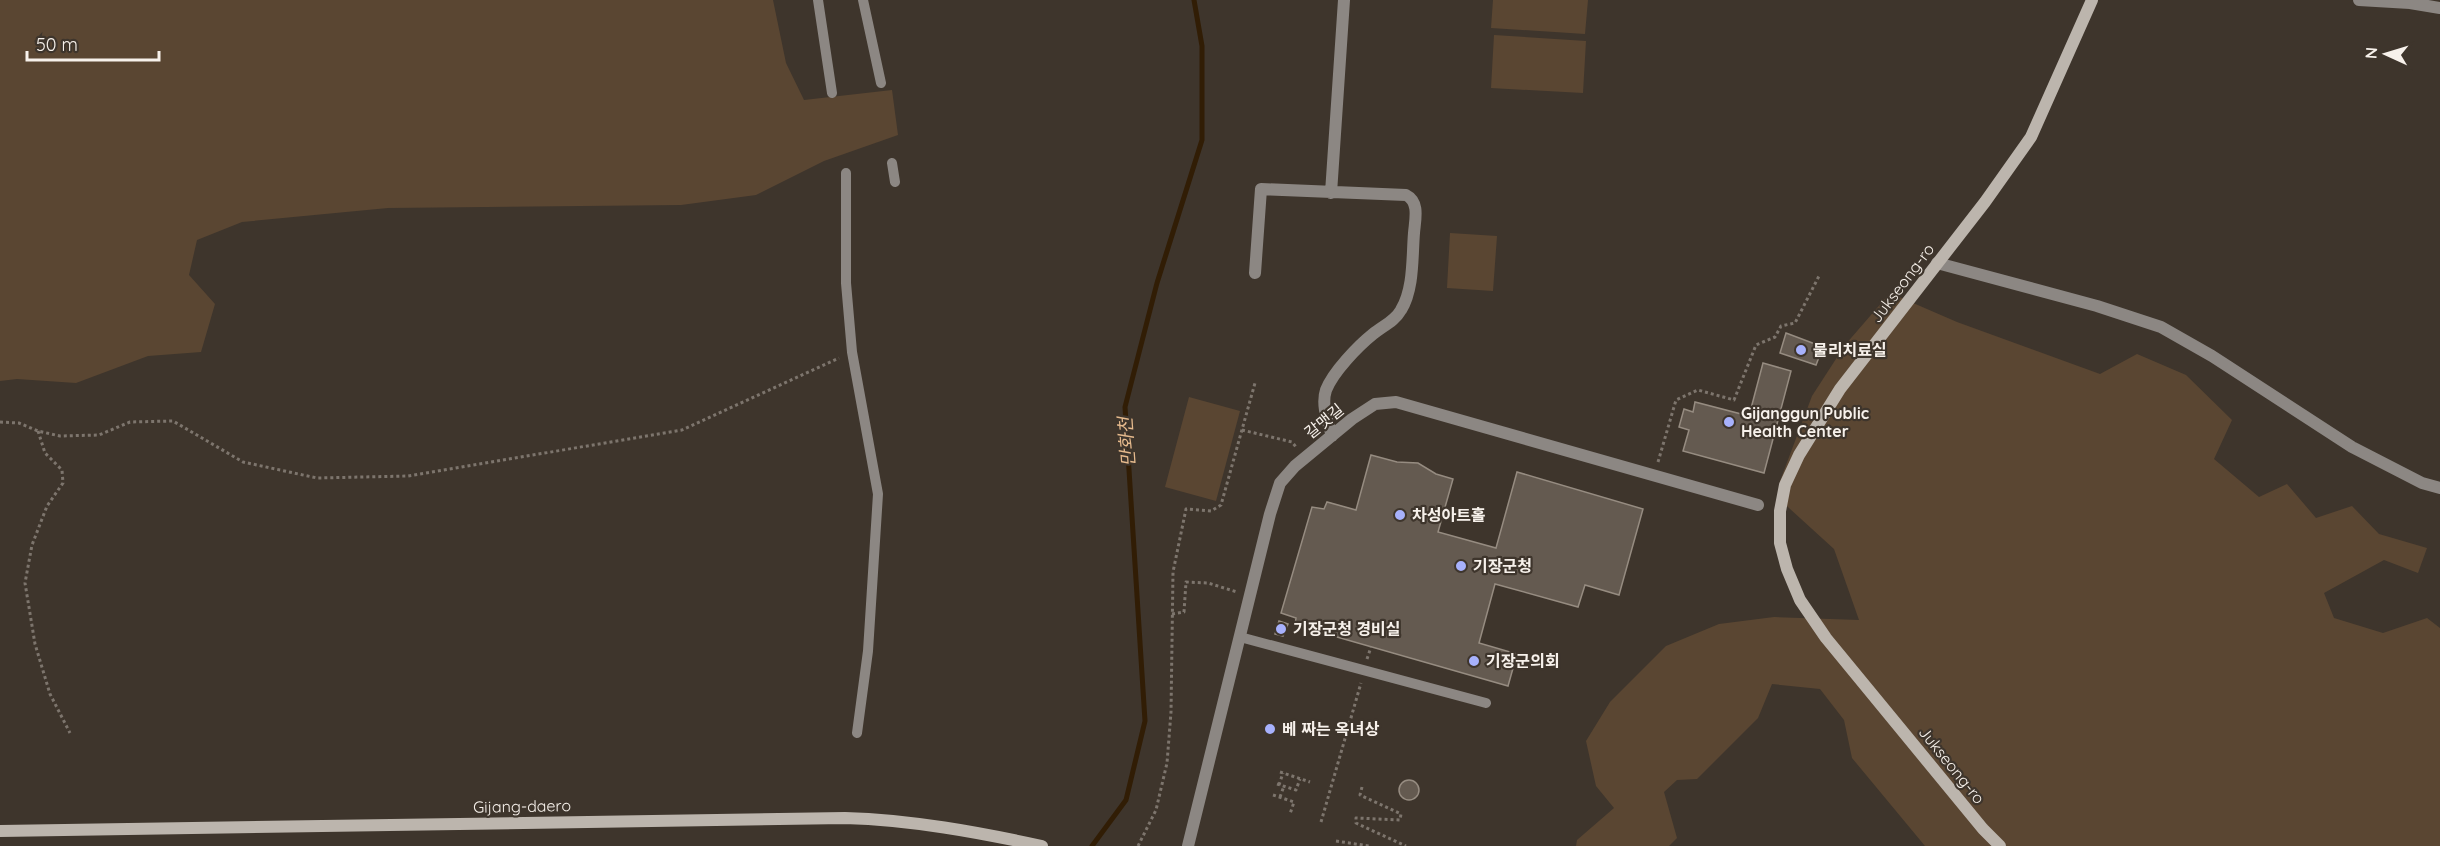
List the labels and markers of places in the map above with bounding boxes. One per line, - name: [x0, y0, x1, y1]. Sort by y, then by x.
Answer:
- place label: 물리치료실: [1813, 340, 1887, 360]
- marker: 물리치료실: [1794, 343, 1808, 357]
- place label: Gijanggun Public Health Center: [1741, 403, 1869, 441]
- marker: Gijanggun Public Health Center: [1722, 415, 1736, 429]
- place label: 차성아트홀: [1412, 505, 1486, 525]
- marker: 차성아트홀: [1393, 508, 1407, 522]
- place label: 기장군청: [1473, 556, 1532, 576]
- marker: 기장군청: [1454, 559, 1468, 573]
- place label: 기장군청 경비실: [1293, 619, 1401, 639]
- marker: 기장군청 경비실: [1274, 622, 1288, 636]
- place label: 기장군의회: [1486, 651, 1560, 671]
- marker: 기장군의회: [1467, 654, 1481, 668]
- place label: 베 짜는 옥녀상: [1282, 719, 1380, 739]
- marker: 베 짜는 옥녀상: [1263, 722, 1277, 736]

